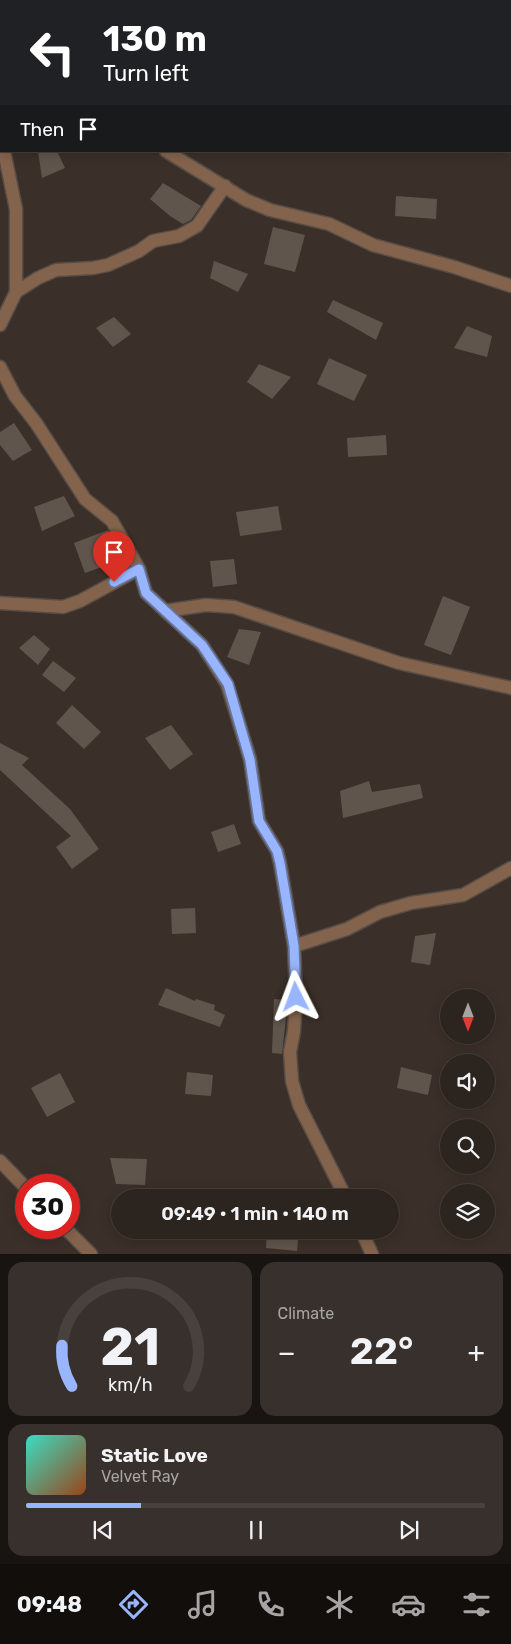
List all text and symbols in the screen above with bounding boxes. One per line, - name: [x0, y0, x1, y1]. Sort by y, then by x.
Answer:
- text: 130 m: [103, 18, 207, 60]
- icon: left: [20, 20, 85, 85]
- text: Turn left: [103, 60, 189, 87]
- icon: arrive: [74, 115, 102, 143]
- text: Then: [20, 118, 64, 141]
- pin: [93, 531, 135, 582]
- icon: arrive: [100, 538, 128, 566]
- position arrow: [269, 970, 321, 1022]
- north arrow: [440, 989, 495, 1044]
- map controls: [440, 989, 495, 1239]
- button: sound: [440, 1054, 495, 1109]
- button: search: [440, 1119, 495, 1174]
- speed limit sign: 30: [15, 1174, 80, 1239]
- button: layers: [440, 1184, 495, 1239]
- text: 09:49 · 1 min · 140 m: [161, 1202, 349, 1225]
- text: Climate: [278, 1304, 334, 1323]
- text: 21: [100, 1316, 160, 1378]
- text: 22°: [350, 1328, 413, 1374]
- text: −: [278, 1336, 296, 1369]
- text: +: [468, 1336, 485, 1369]
- text: km/h: [107, 1374, 152, 1395]
- text: Static Love: [101, 1444, 208, 1467]
- text: Velvet Ray: [101, 1467, 179, 1486]
- icon: previous: [89, 1516, 117, 1544]
- icon: pause: [242, 1516, 270, 1544]
- icon: next: [395, 1516, 423, 1544]
- icon: directions: [116, 1587, 151, 1622]
- icon: music: [185, 1587, 220, 1622]
- icon: phone: [253, 1587, 288, 1622]
- icon: climate: [322, 1587, 357, 1622]
- icon: car: [391, 1587, 426, 1622]
- icon: filters: [459, 1587, 494, 1622]
- text: 09:48: [17, 1591, 82, 1618]

